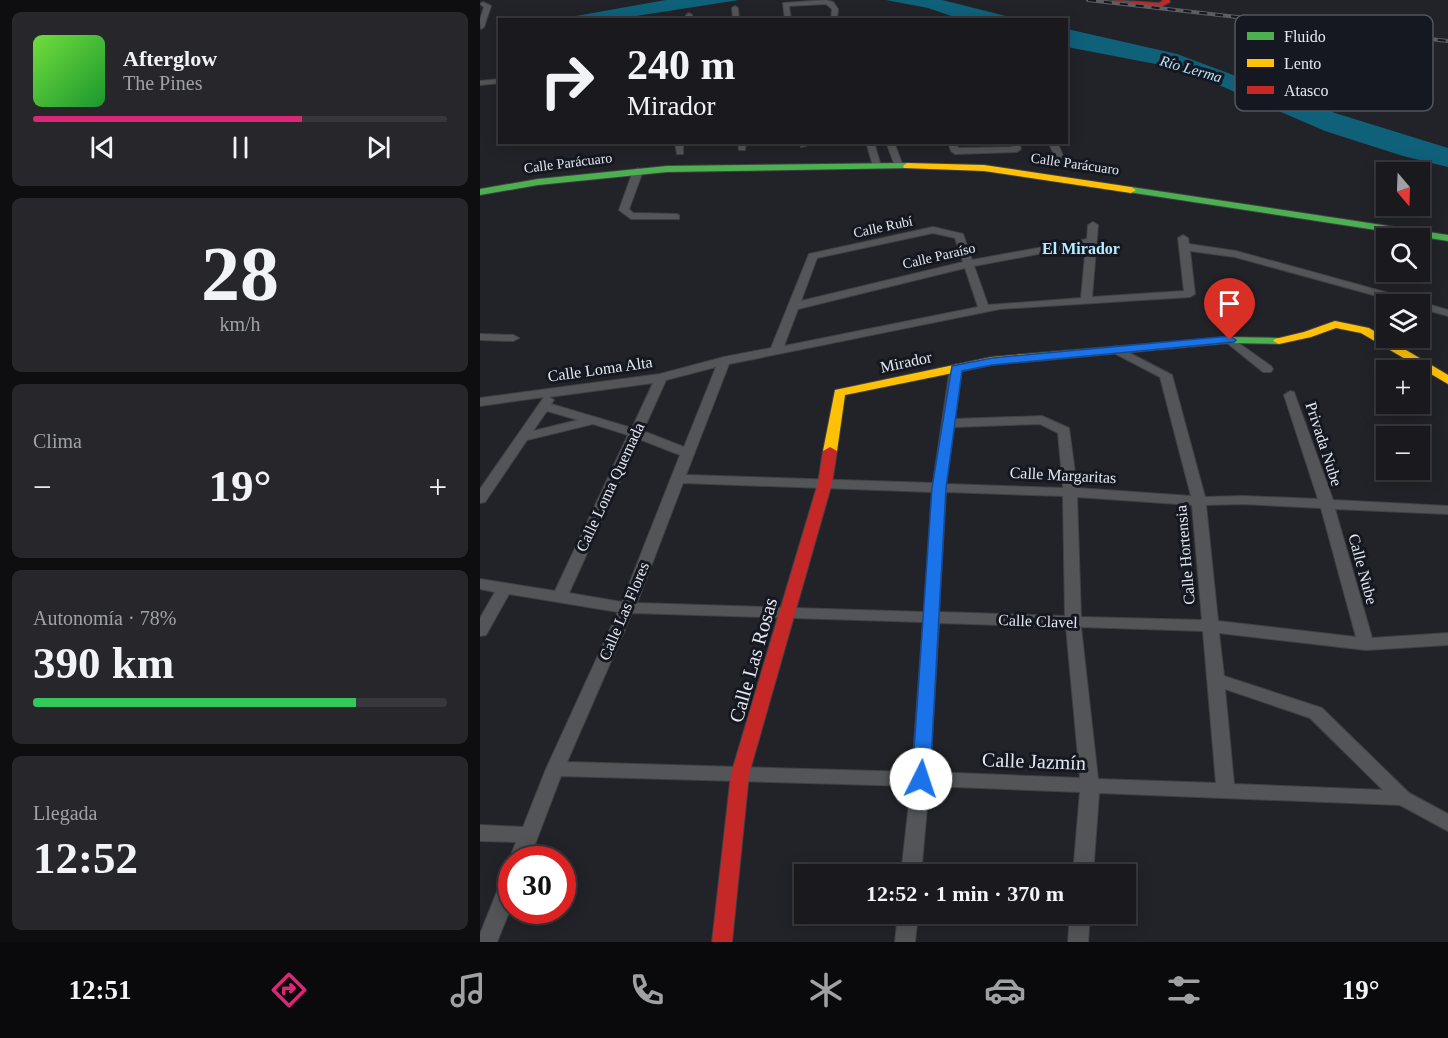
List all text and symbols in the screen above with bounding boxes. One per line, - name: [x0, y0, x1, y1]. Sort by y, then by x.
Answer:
- legend: [1235, 15, 1433, 111]
- text: Fluido: [1284, 28, 1326, 45]
- icon: right: [528, 42, 606, 120]
- text: 240 m: [627, 42, 736, 88]
- text: Afterglow: [123, 46, 217, 71]
- water label: Río Lerma: [1157, 52, 1224, 85]
- text: Lento: [1284, 55, 1321, 72]
- text: The Pines: [123, 72, 202, 94]
- text: Atasco: [1284, 82, 1328, 99]
- text: Mirador: [627, 91, 715, 121]
- icon: previous: [86, 131, 119, 164]
- icon: pause: [224, 131, 257, 164]
- icon: next: [362, 131, 395, 164]
- street label: Calle Parácuaro: [523, 150, 613, 176]
- street label: Calle Parácuaro: [1030, 150, 1120, 178]
- north arrow: [1376, 162, 1430, 216]
- map controls: [1376, 162, 1430, 480]
- street label: Calle Rubí: [852, 213, 914, 241]
- button: search: [1376, 228, 1430, 282]
- text: 28: [201, 230, 279, 317]
- street label: Calle Paraíso: [901, 240, 977, 272]
- district label: El Mirador: [1042, 240, 1120, 257]
- pin: [1204, 278, 1255, 340]
- icon: arrive: [1213, 287, 1246, 320]
- button: layers: [1376, 294, 1430, 348]
- text: km/h: [219, 313, 261, 335]
- street label: Mirador: [879, 348, 934, 376]
- street label: Calle Loma Alta: [546, 353, 654, 385]
- button: +: [1376, 360, 1430, 414]
- street label: Privada Nube: [1302, 400, 1346, 488]
- street label: Calle Loma Quemada: [573, 420, 647, 554]
- button: −: [1376, 426, 1430, 480]
- text: Clima: [33, 430, 82, 452]
- text: 19°: [209, 461, 272, 511]
- street label: Calle Margaritas: [1009, 464, 1117, 487]
- text: −: [33, 469, 52, 505]
- text: +: [428, 469, 447, 505]
- street label: Calle Hortensia: [1172, 504, 1198, 606]
- street label: Calle Nube: [1345, 532, 1381, 606]
- street label: Calle Las Flores: [596, 559, 652, 663]
- street label: Calle Las Rosas: [725, 595, 781, 725]
- text: Autonomía · 78%: [33, 607, 176, 629]
- street label: Calle Clavel: [998, 611, 1079, 631]
- text: 390 km: [33, 638, 174, 688]
- position arrow: [889, 747, 953, 811]
- street label: Calle Jazmín: [982, 748, 1086, 774]
- text: Llegada: [33, 802, 97, 824]
- text: 12:52: [33, 833, 138, 883]
- speed limit sign: 30: [498, 846, 576, 924]
- text: 12:52 · 1 min · 370 m: [866, 881, 1064, 906]
- icon: directions: [268, 969, 310, 1011]
- icon: music: [447, 969, 489, 1011]
- icon: phone: [626, 969, 668, 1011]
- icon: climate: [805, 969, 847, 1011]
- icon: car: [984, 969, 1026, 1011]
- icon: filters: [1163, 969, 1205, 1011]
- text: 12:51: [68, 975, 131, 1005]
- text: 19°: [1342, 975, 1379, 1005]

